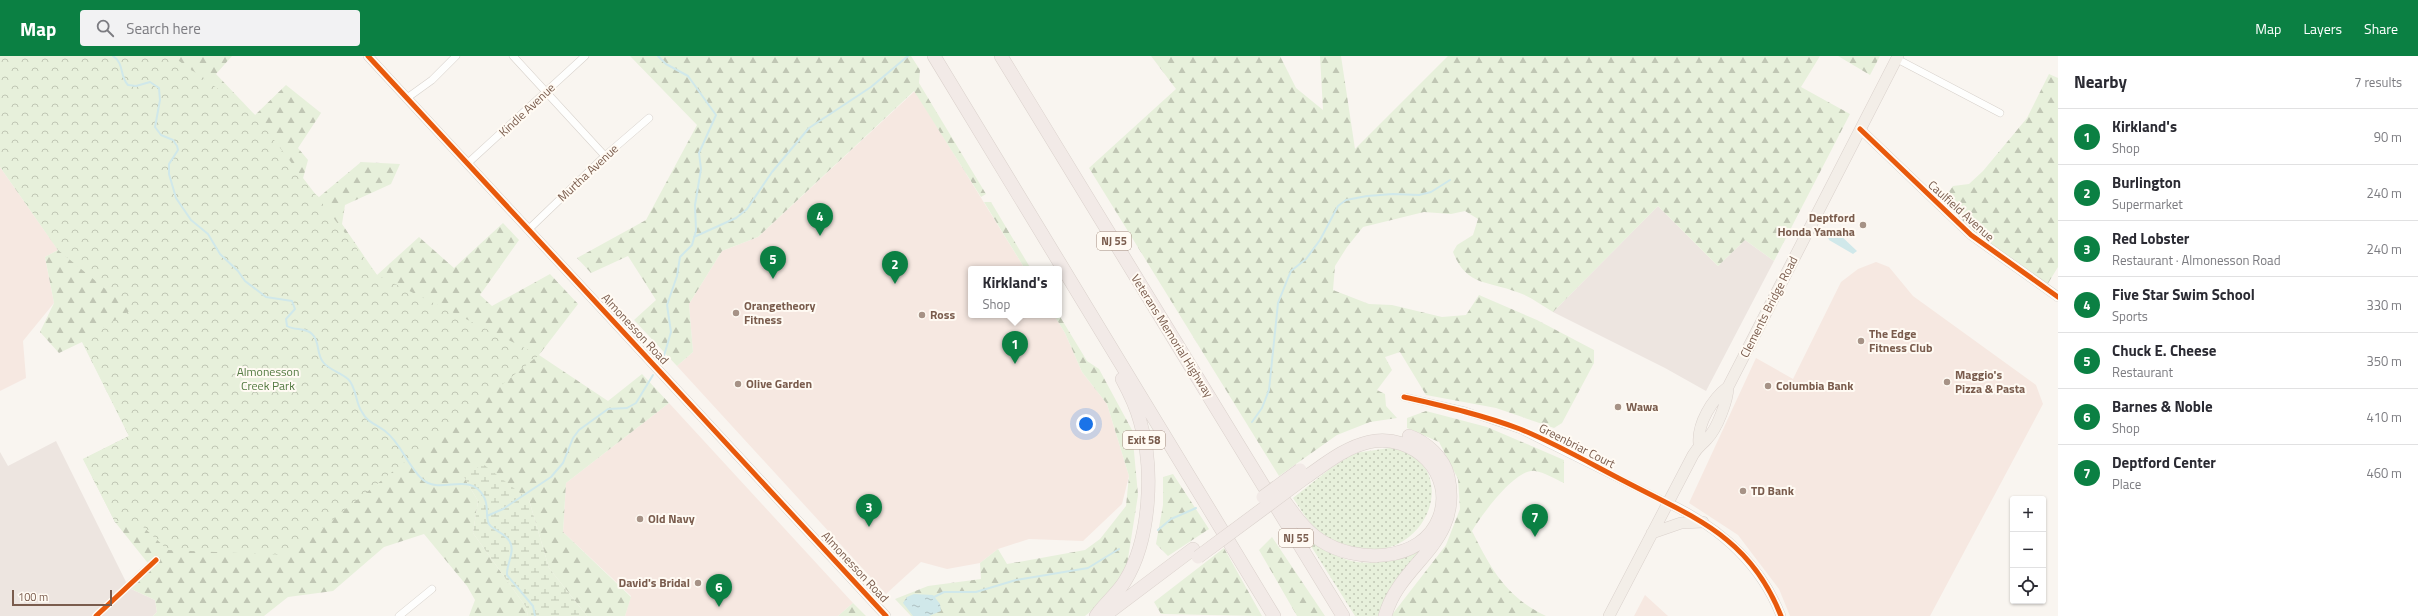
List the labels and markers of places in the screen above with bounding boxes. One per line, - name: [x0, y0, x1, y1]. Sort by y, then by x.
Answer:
- pin: 4: [807, 203, 833, 236]
- place label: Deptford Honda Yamaha: [1778, 208, 1855, 241]
- marker: Deptford Honda Yamaha: [1858, 220, 1868, 230]
- pin: 5: [760, 246, 786, 279]
- pin: 2: [882, 251, 908, 284]
- place label: Orangetheory Fitness: [744, 296, 816, 329]
- place label: Ross: [930, 305, 955, 324]
- marker: Orangetheory Fitness: [731, 308, 741, 318]
- marker: Ross: [917, 310, 927, 320]
- place label: The Edge Fitness Club: [1869, 324, 1933, 357]
- pin: 1: [1002, 331, 1028, 364]
- marker: The Edge Fitness Club: [1856, 336, 1866, 346]
- place label: Maggio's Pizza & Pasta: [1955, 365, 2025, 398]
- place label: Olive Garden: [746, 374, 812, 393]
- place label: Columbia Bank: [1776, 376, 1854, 395]
- marker: Maggio's Pizza & Pasta: [1942, 377, 1952, 387]
- marker: Olive Garden: [733, 379, 743, 389]
- marker: Columbia Bank: [1763, 381, 1773, 391]
- place label: Wawa: [1626, 397, 1658, 416]
- marker: Wawa: [1613, 402, 1623, 412]
- place label: TD Bank: [1751, 481, 1795, 500]
- marker: TD Bank: [1738, 486, 1748, 496]
- pin: 3: [856, 494, 882, 527]
- pin: 7: [1522, 504, 1548, 537]
- place label: Old Navy: [648, 509, 695, 528]
- marker: Old Navy: [635, 514, 645, 524]
- place label: David's Bridal: [619, 573, 690, 592]
- pin: 6: [706, 574, 732, 607]
- marker: David's Bridal: [693, 578, 703, 588]

